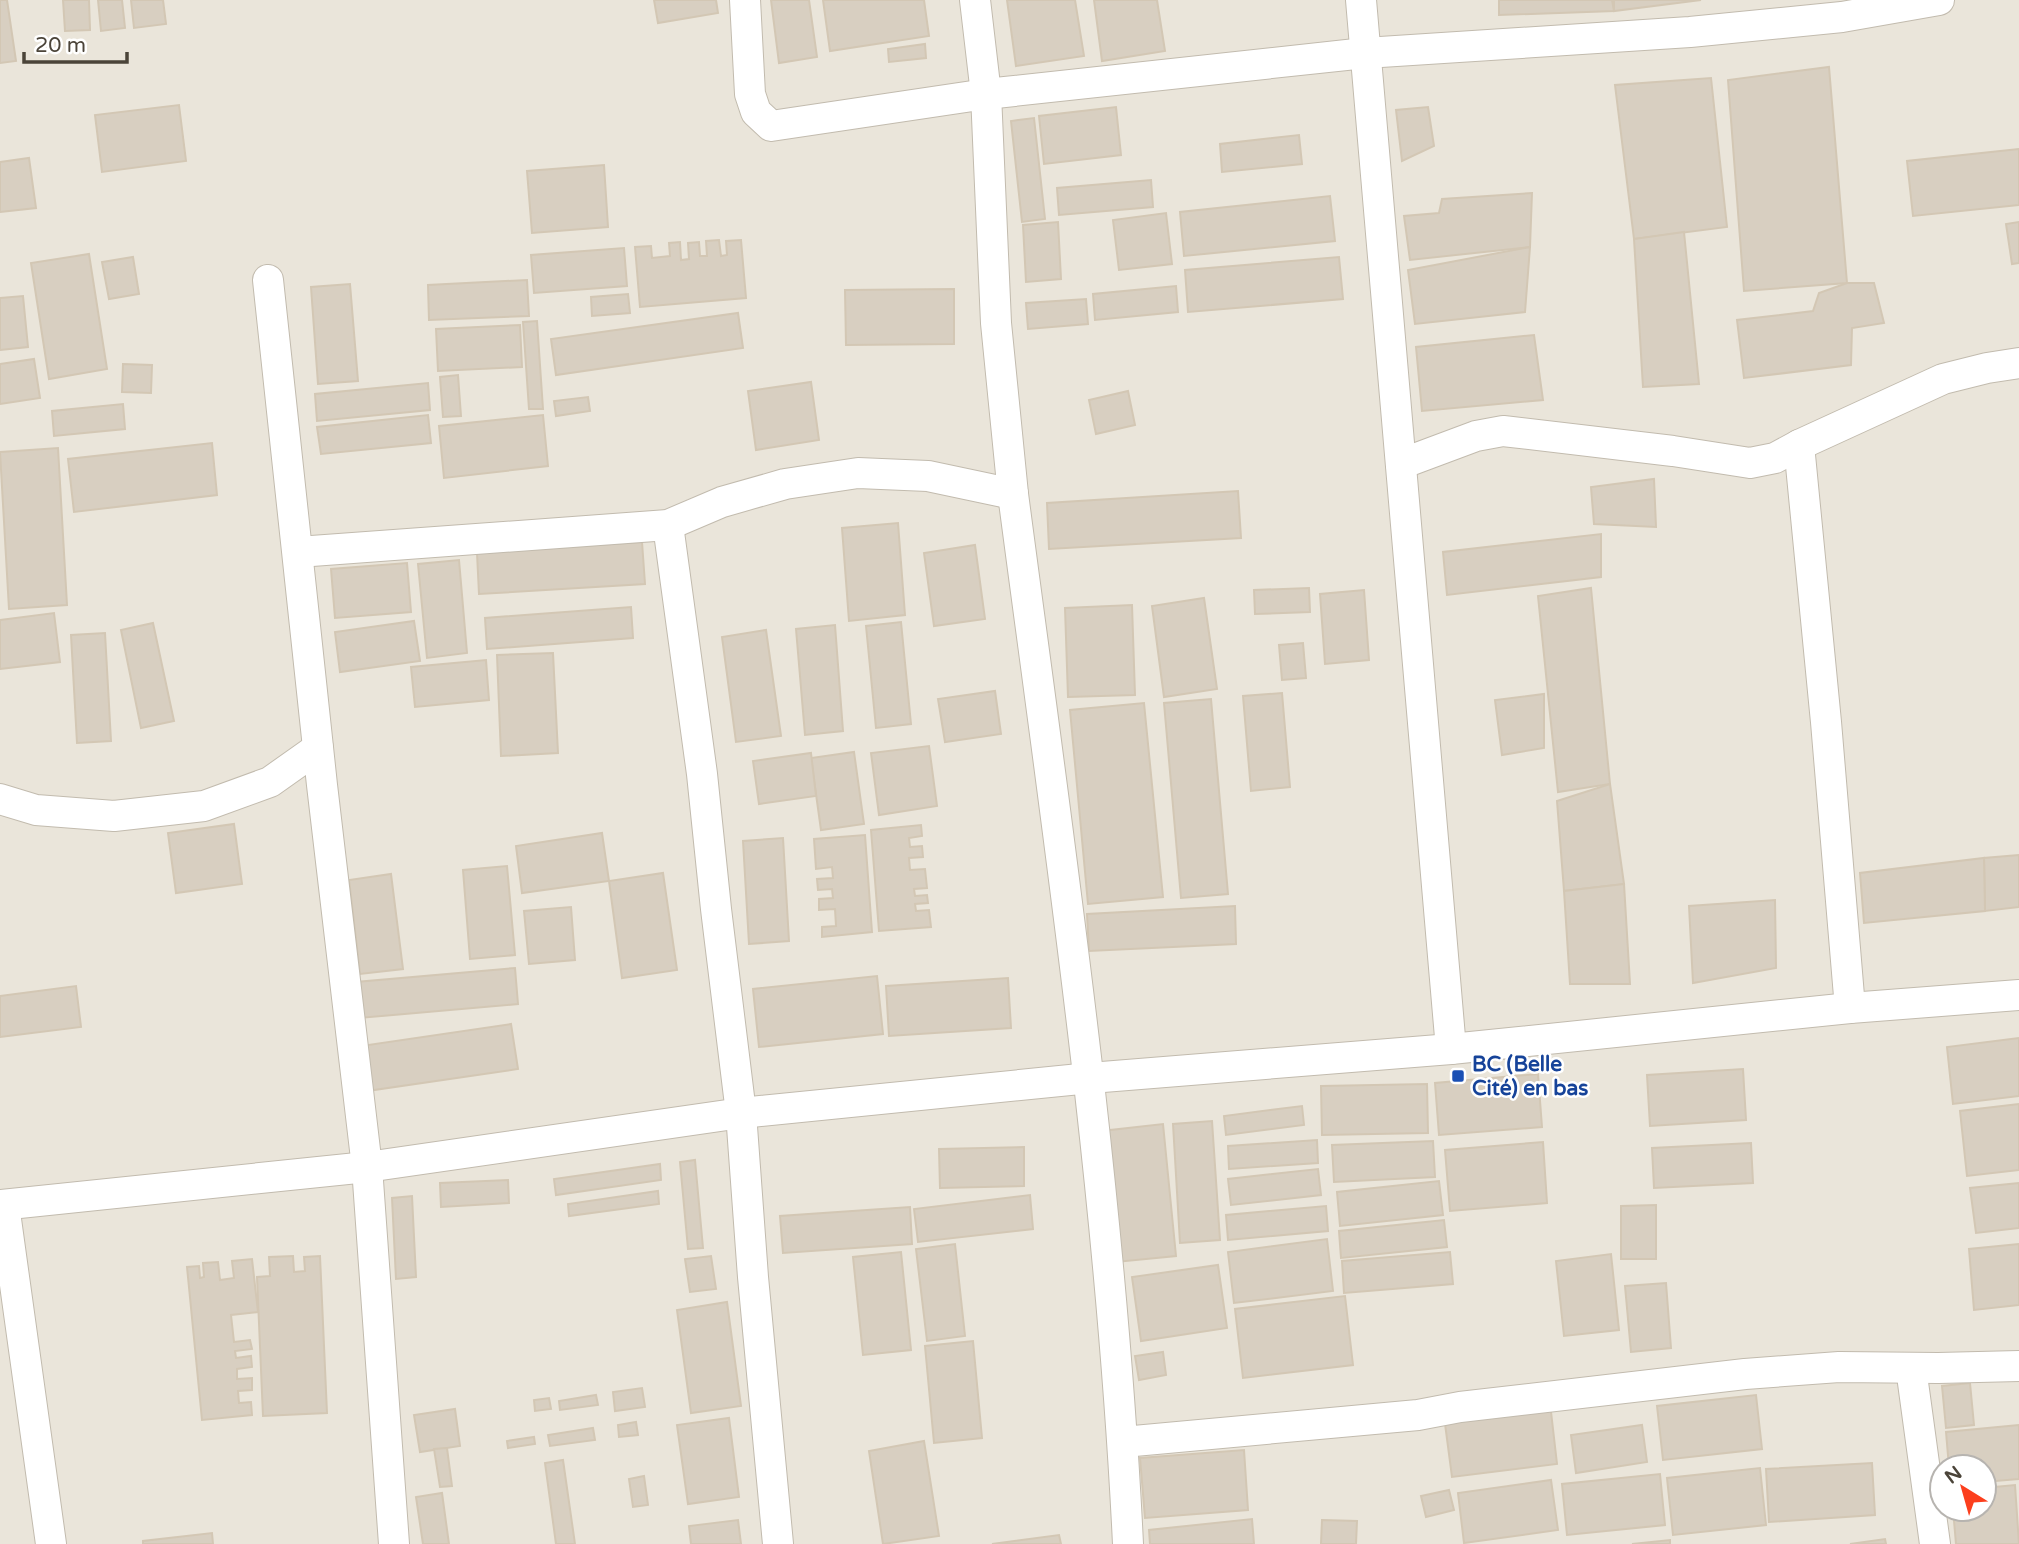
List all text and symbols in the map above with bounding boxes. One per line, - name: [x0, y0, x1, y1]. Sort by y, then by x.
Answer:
- scale bar: [24, 21, 128, 65]
- text: 20 m: [35, 33, 86, 58]
- place label: BC (Belle Cité) en bas: [1472, 1052, 1588, 1101]
- marker: BC (Belle Cité) en bas: [1450, 1068, 1466, 1084]
- north arrow: [1928, 1453, 1998, 1523]
- text: N: [1941, 1462, 1966, 1489]

